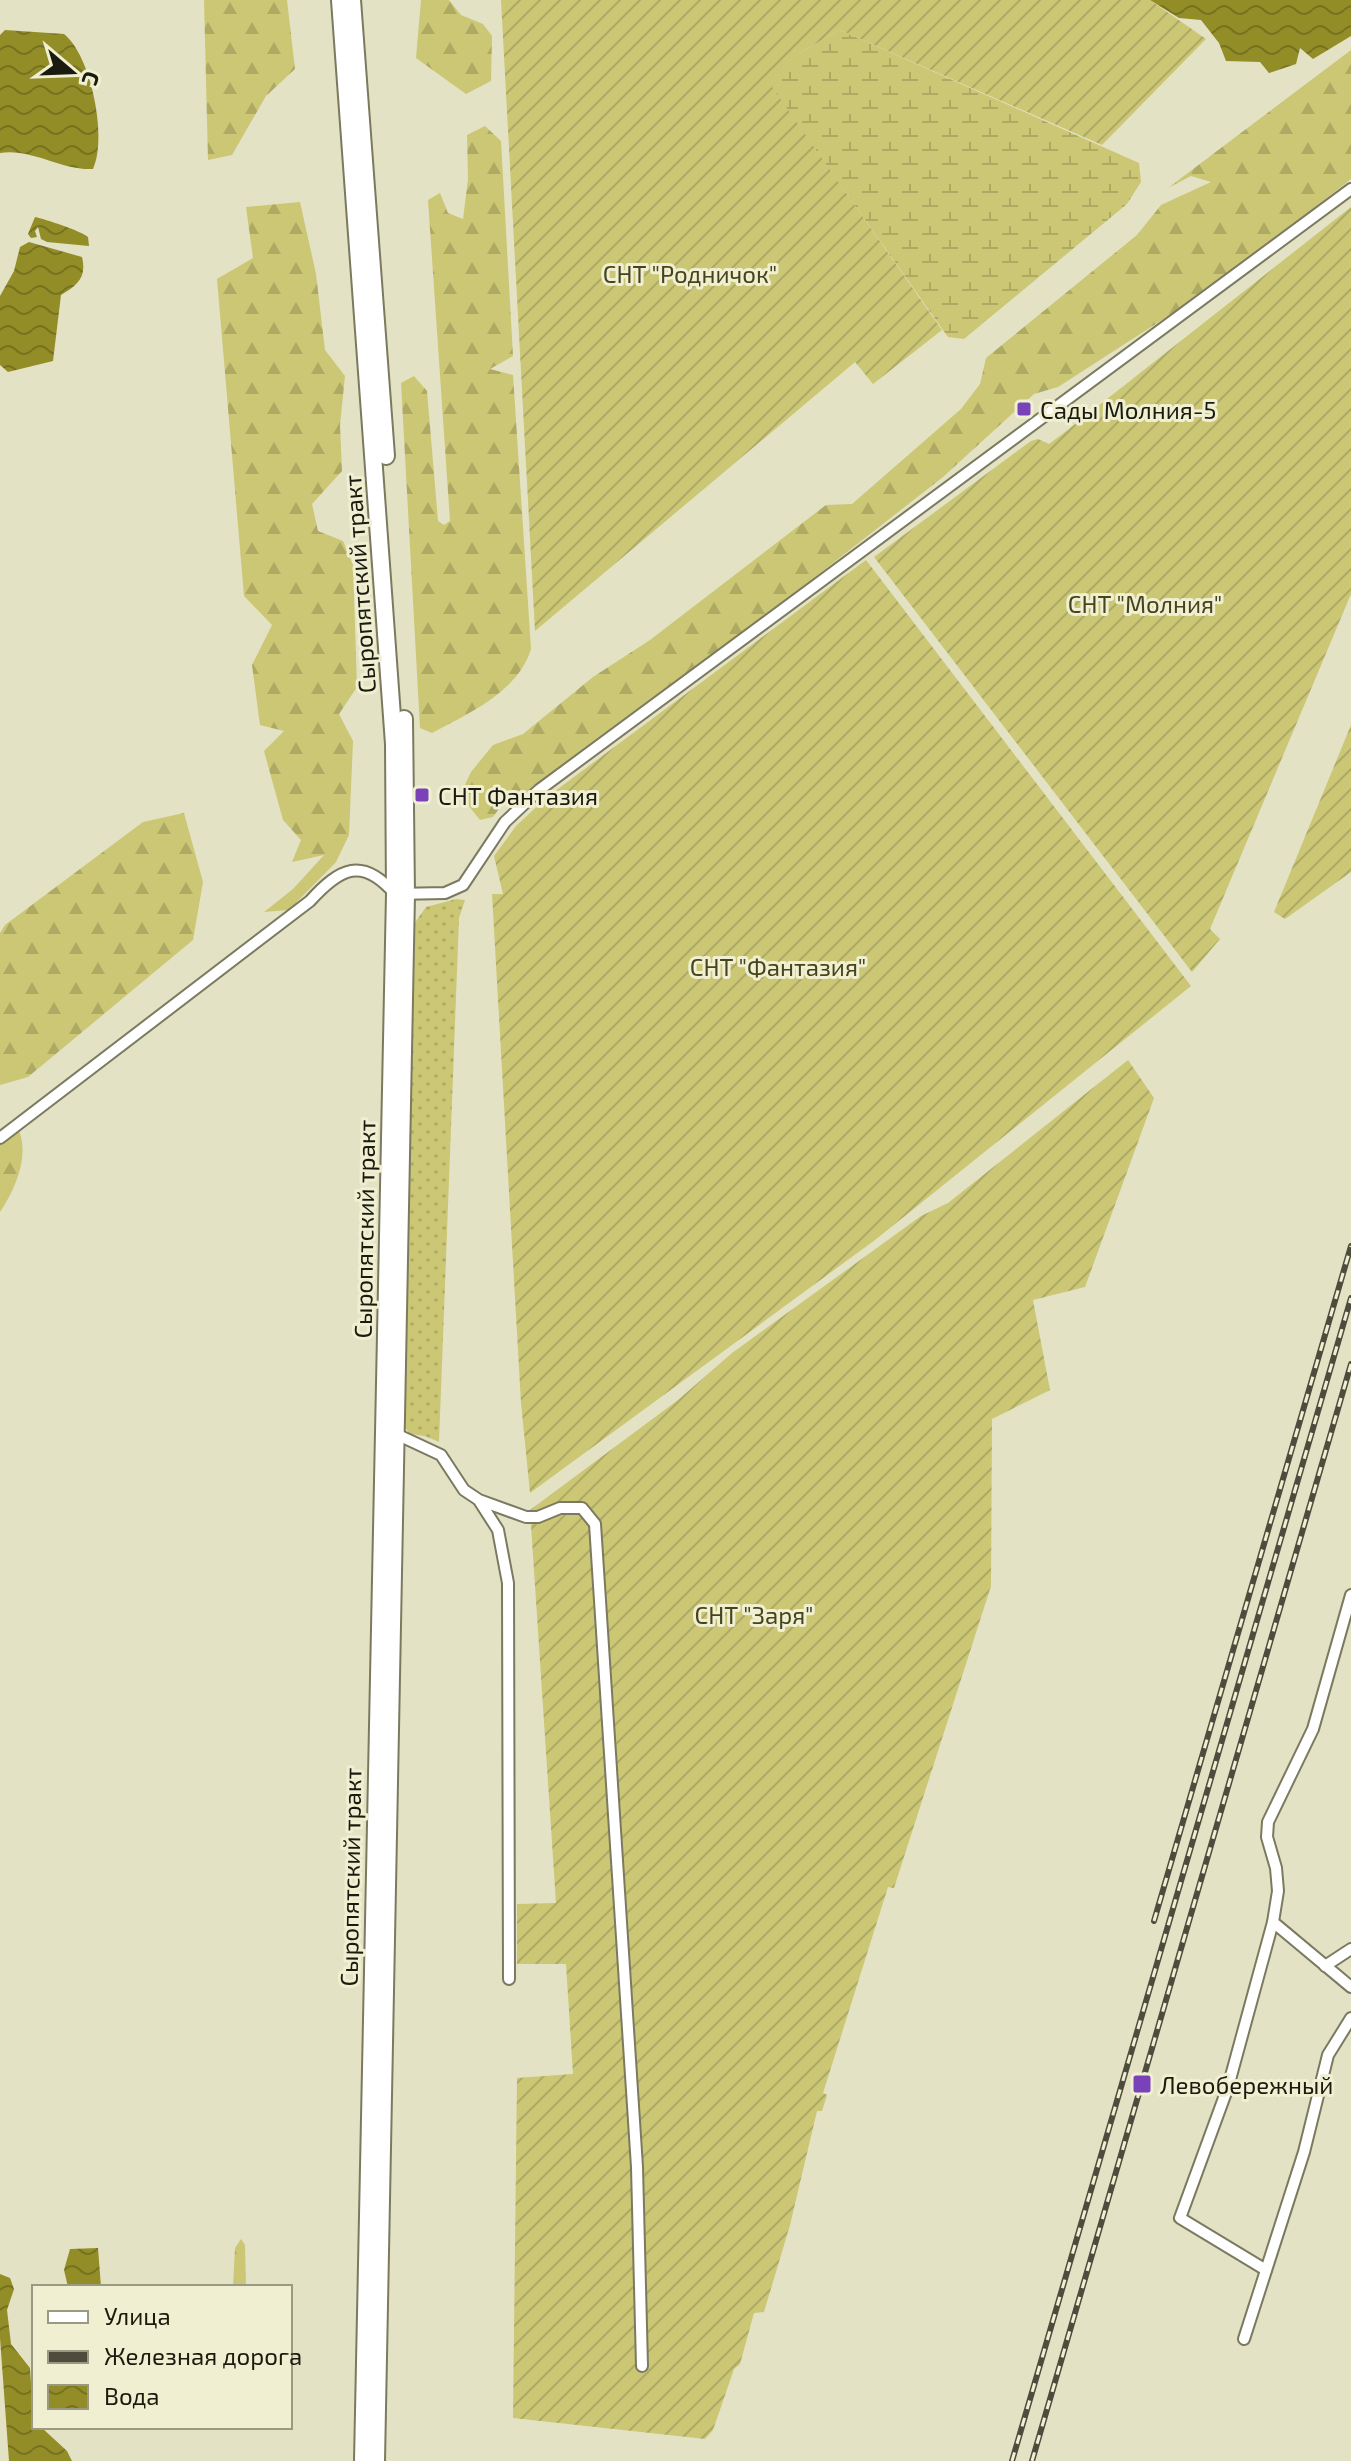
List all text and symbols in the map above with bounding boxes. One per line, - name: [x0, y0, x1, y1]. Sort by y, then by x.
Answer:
- north arrow: [32, 32, 112, 112]
- text: С: [77, 68, 106, 89]
- park label: СНТ "Родничок": [603, 259, 777, 288]
- place label: Сады Молния-5: [1040, 395, 1216, 424]
- marker: Сады Молния-5: [1015, 400, 1033, 418]
- street label: Сыропятский тракт: [337, 474, 381, 694]
- park label: СНТ "Молния": [1068, 589, 1222, 618]
- place label: СНТ Фантазия: [438, 781, 598, 810]
- marker: СНТ Фантазия: [413, 786, 431, 804]
- park label: СНТ "Фантазия": [690, 952, 866, 981]
- street label: Сыропятский тракт: [348, 1119, 380, 1339]
- park label: СНТ "Заря": [695, 1600, 813, 1629]
- street label: Сыропятский тракт: [334, 1767, 366, 1987]
- place label: Левобережный: [1160, 2070, 1333, 2099]
- marker: Левобережный: [1131, 2073, 1153, 2095]
- legend: [32, 2285, 292, 2429]
- text: Улица: [104, 2301, 171, 2330]
- text: Железная дорога: [104, 2341, 302, 2370]
- text: Вода: [104, 2381, 160, 2410]

